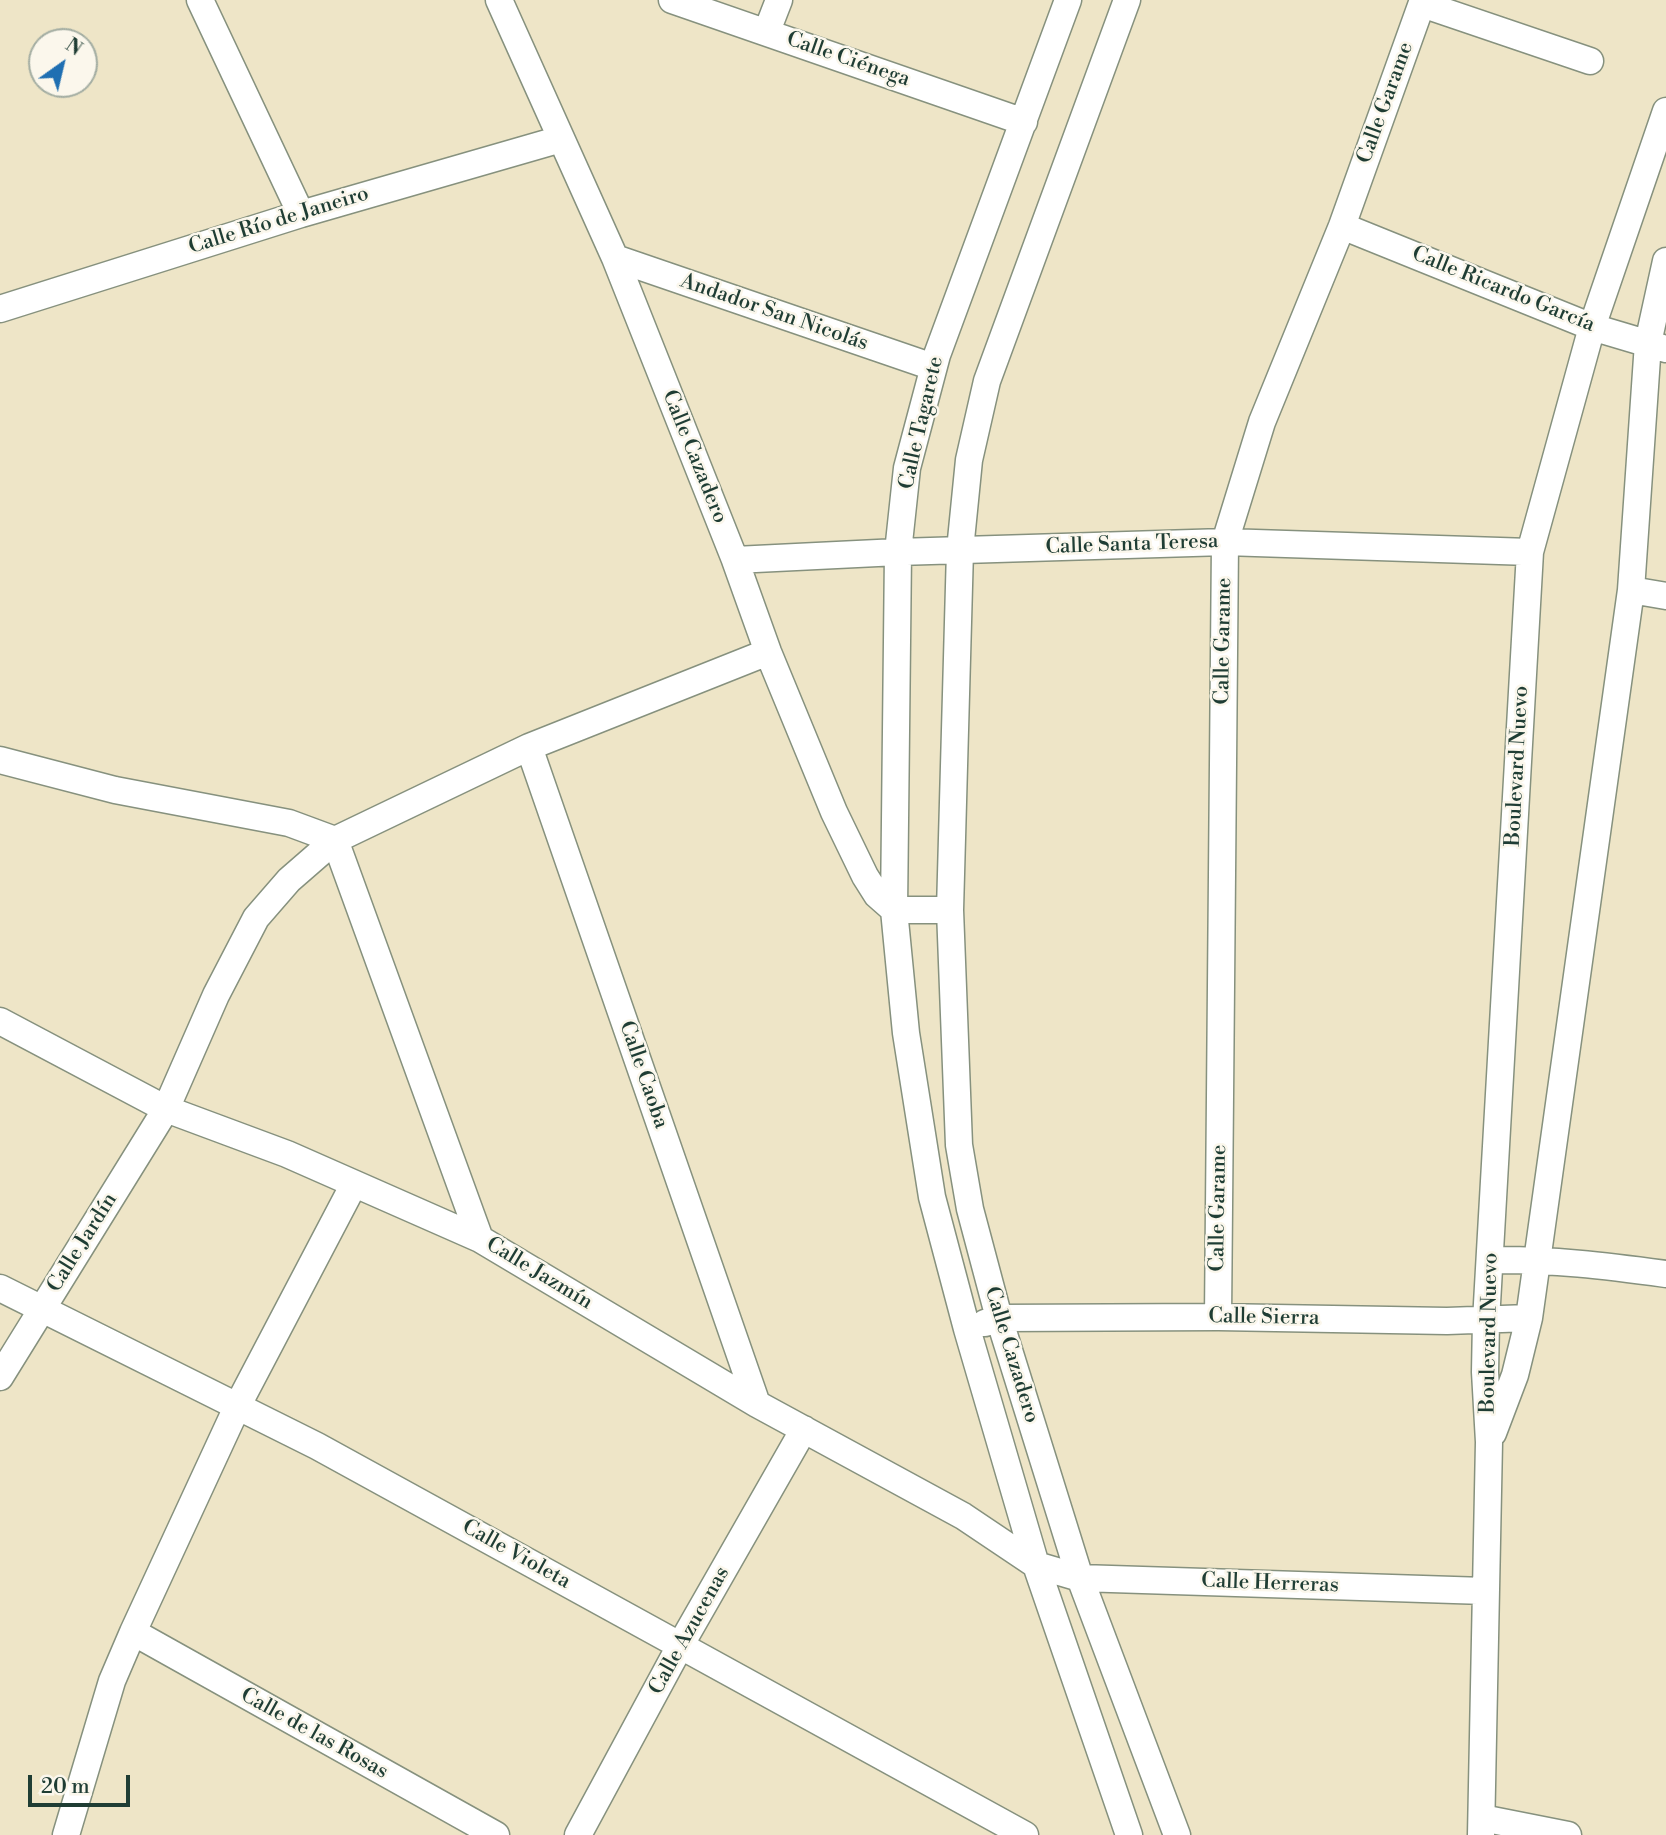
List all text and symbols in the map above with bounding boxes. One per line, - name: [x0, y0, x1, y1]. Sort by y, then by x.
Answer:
- street label: Calle Ciénega: [783, 27, 913, 93]
- north arrow: [28, 28, 98, 98]
- text: N: [61, 33, 87, 61]
- street label: Calle Garame: [1352, 39, 1420, 167]
- street label: Calle Río de Janeiro: [186, 182, 372, 260]
- street label: Calle Ricardo García: [1408, 242, 1598, 338]
- street label: Andador San Nicolás: [677, 269, 871, 357]
- street label: Calle Tagarete: [894, 354, 950, 492]
- street label: Calle Cazadero: [656, 387, 732, 527]
- street label: Calle Santa Teresa: [1045, 529, 1219, 561]
- street label: Calle Garame: [1210, 577, 1238, 705]
- street label: Boulevard Nuevo: [1501, 685, 1535, 847]
- street label: Calle Caoba: [613, 1018, 673, 1132]
- street label: Calle Garame: [1205, 1144, 1233, 1272]
- street label: Calle Jardín: [43, 1189, 123, 1297]
- street label: Calle Jazmín: [481, 1232, 597, 1316]
- street label: Boulevard Nuevo: [1476, 1252, 1504, 1414]
- street label: Calle Cazadero: [978, 1284, 1044, 1426]
- street label: Calle Sierra: [1208, 1304, 1320, 1332]
- street label: Calle Violeta: [457, 1515, 575, 1595]
- street label: Calle Azucenas: [644, 1563, 736, 1699]
- street label: Calle Herreras: [1201, 1569, 1339, 1599]
- street label: Calle de las Rosas: [236, 1683, 392, 1785]
- scale bar: [32, 1762, 133, 1806]
- text: 20 m: [41, 1774, 90, 1800]

